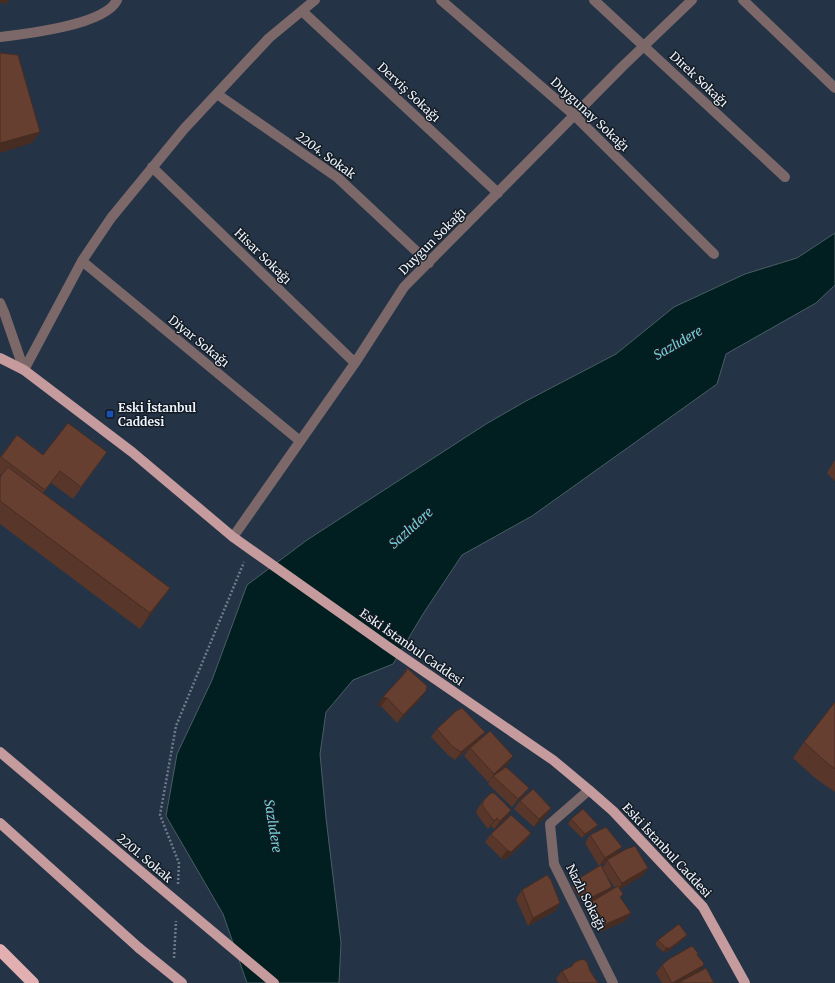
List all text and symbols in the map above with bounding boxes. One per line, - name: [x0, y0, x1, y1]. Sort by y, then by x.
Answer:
- street label: Direk Sokağı: [667, 48, 731, 110]
- street label: Derviş Sokağı: [375, 59, 443, 125]
- street label: Duygunay Sokağı: [548, 74, 632, 154]
- street label: 2204. Sokak: [293, 128, 359, 182]
- street label: Duygun Sokağı: [395, 204, 469, 278]
- street label: Hisar Sokağı: [231, 225, 295, 287]
- street label: Diyar Sokağı: [166, 312, 232, 370]
- water label: Sazlıdere: [650, 322, 706, 364]
- place label: Eski İstanbul Caddesi: [118, 400, 196, 429]
- marker: Eski İstanbul Caddesi: [105, 409, 115, 419]
- water label: Sazlıdere: [385, 503, 437, 552]
- street label: Eski İstanbul Caddesi: [357, 605, 467, 689]
- water label: Sazlıdere: [260, 798, 286, 854]
- street label: Eski İstanbul Caddesi: [619, 800, 715, 900]
- street label: 2201. Sokak: [114, 830, 176, 886]
- street label: Nazlı Sokağı: [563, 862, 609, 933]

